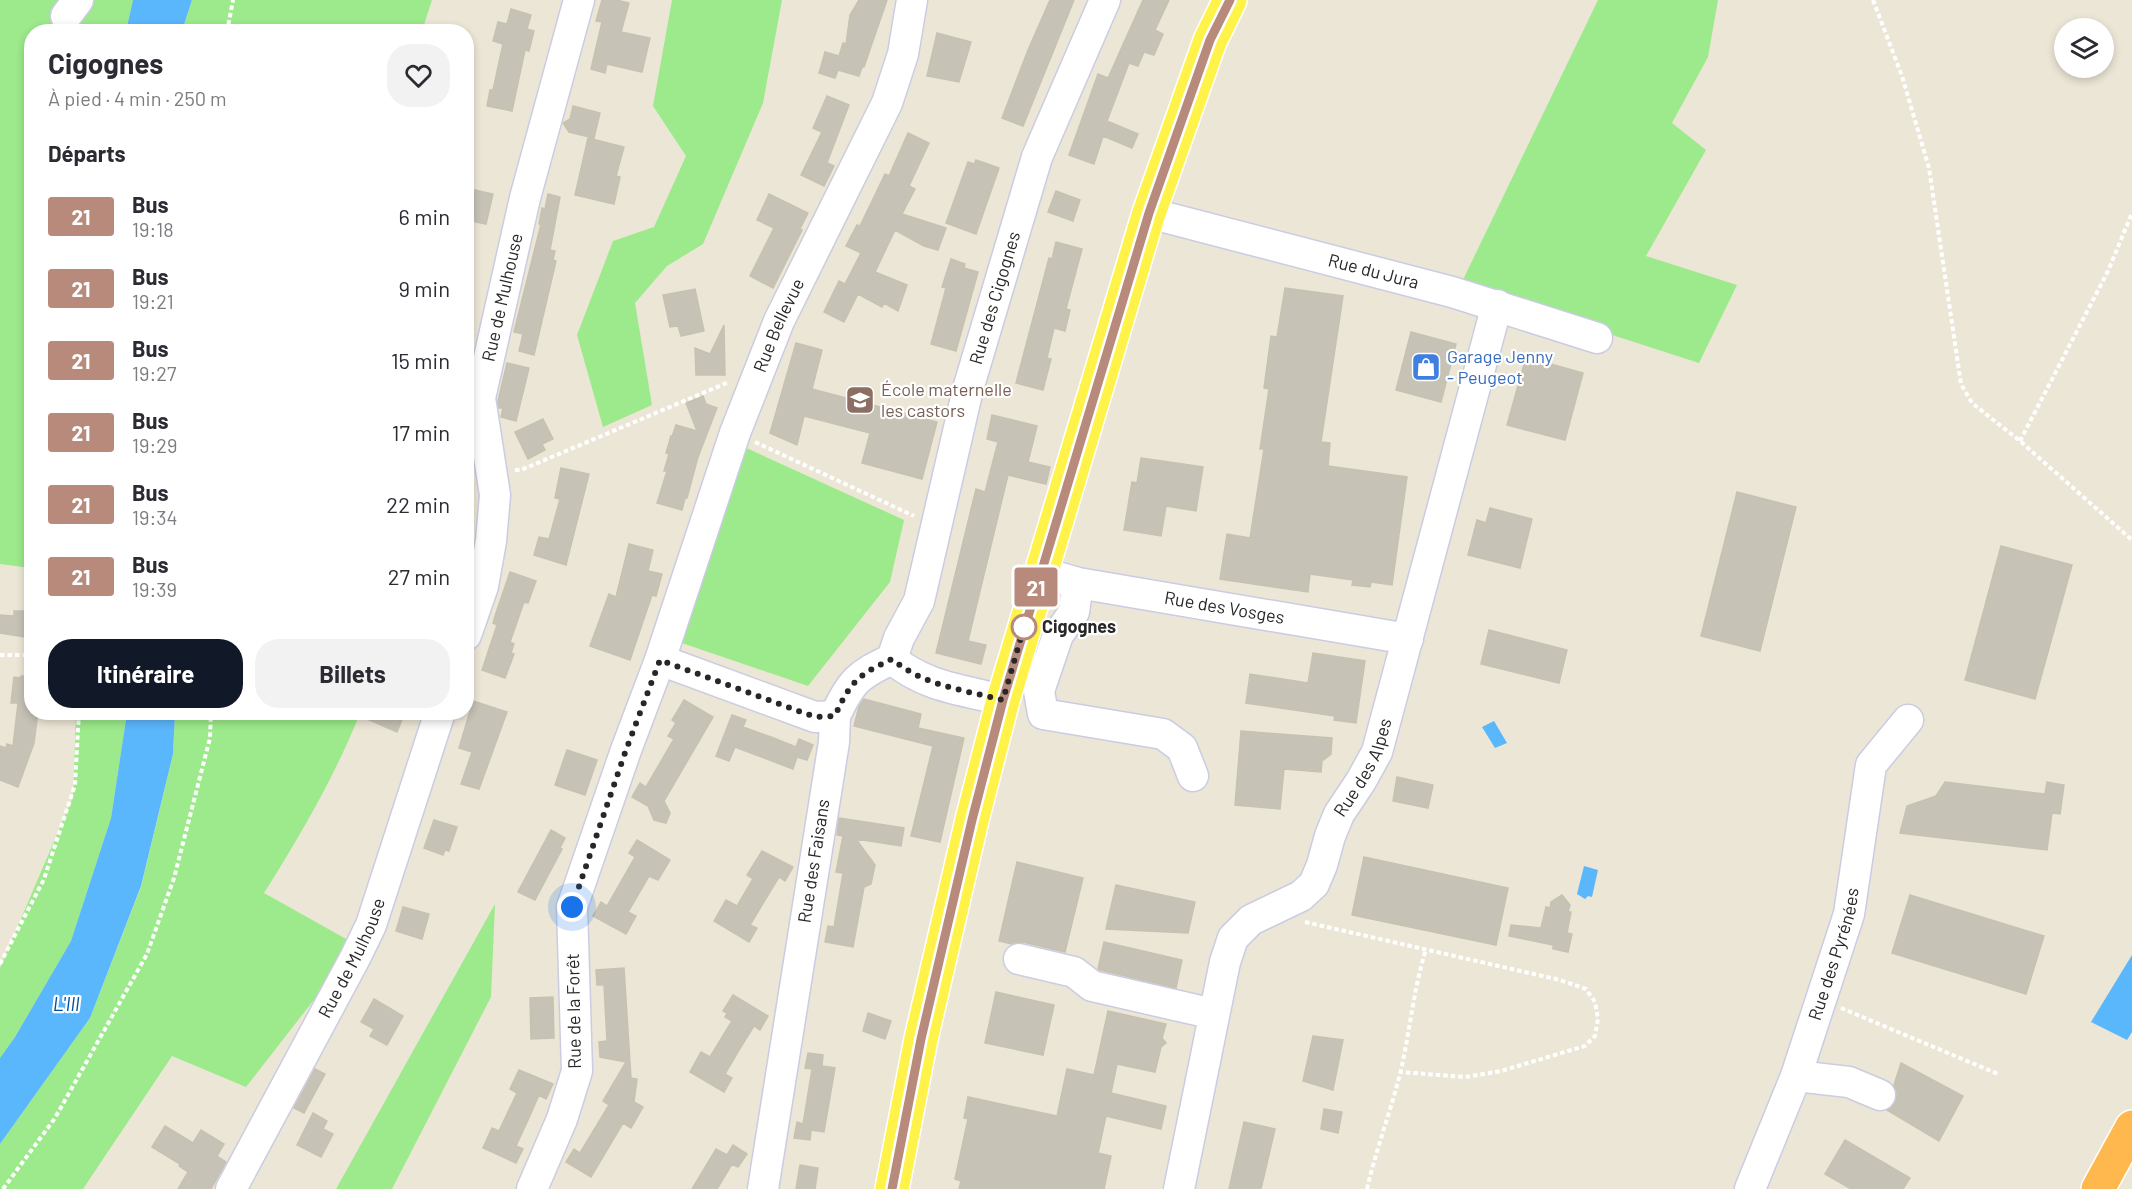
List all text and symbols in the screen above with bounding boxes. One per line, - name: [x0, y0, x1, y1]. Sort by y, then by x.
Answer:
- map controls: [2054, 18, 2114, 78]
- button: layers: [2054, 18, 2114, 78]
- button: heart: [387, 44, 450, 107]
- text: Cigognes: [48, 46, 163, 80]
- text: À pied · 4 min · 250 m: [48, 86, 227, 110]
- text: Départs: [48, 140, 126, 166]
- text: Bus: [132, 191, 169, 217]
- text: 6 min: [399, 203, 450, 229]
- text: 21: [71, 204, 91, 229]
- text: 19:18: [132, 217, 174, 241]
- street label: Rue des Cigognes: [964, 229, 1024, 367]
- street label: Rue de Mulhouse: [477, 231, 527, 364]
- street label: Rue du Jura: [1326, 248, 1421, 293]
- text: Bus: [132, 263, 169, 289]
- street label: Rue Bellevue: [748, 274, 808, 375]
- text: 9 min: [398, 275, 450, 301]
- text: 21: [71, 276, 91, 301]
- text: 19:21: [132, 289, 174, 313]
- text: Bus: [132, 335, 169, 361]
- place label: Garage Jenny - Peugeot: [1447, 345, 1553, 388]
- text: 15 min: [391, 347, 450, 373]
- text: 21: [71, 348, 91, 373]
- shop icon: Garage Jenny - Peugeot: [1410, 351, 1442, 383]
- text: 19:27: [132, 361, 176, 385]
- place label: École maternelle les castors: [881, 378, 1012, 421]
- school or university icon: École maternelle les castors: [844, 384, 876, 416]
- text: Bus: [132, 407, 169, 433]
- text: 17 min: [392, 419, 450, 445]
- text: 21: [71, 420, 91, 445]
- text: 19:29: [132, 433, 177, 457]
- text: Bus: [132, 479, 169, 505]
- text: 22 min: [386, 491, 450, 517]
- text: 21: [71, 492, 91, 517]
- text: 19:34: [132, 505, 178, 529]
- text: Bus: [132, 551, 169, 577]
- text: 27 min: [388, 563, 450, 589]
- text: 21: [71, 564, 91, 589]
- line badge: 21: [1009, 568, 1063, 606]
- text: 21: [1026, 575, 1046, 600]
- text: 19:39: [132, 577, 177, 601]
- street label: Rue des Vosges: [1163, 586, 1286, 628]
- marker: Cigognes: [1011, 614, 1037, 640]
- place label: Cigognes: [1042, 615, 1116, 637]
- button: Itinéraire: [48, 639, 243, 708]
- button: Billets: [255, 639, 450, 708]
- street label: Rue des Alpes: [1328, 716, 1396, 821]
- street label: Rue des Faisans: [792, 797, 834, 924]
- street label: Rue des Pyrénées: [1803, 886, 1863, 1023]
- your location: [557, 892, 587, 922]
- street label: Rue de Mulhouse: [313, 895, 389, 1021]
- street label: Rue de la Forêt: [561, 953, 585, 1069]
- water label: L'Ill: [53, 991, 80, 1015]

